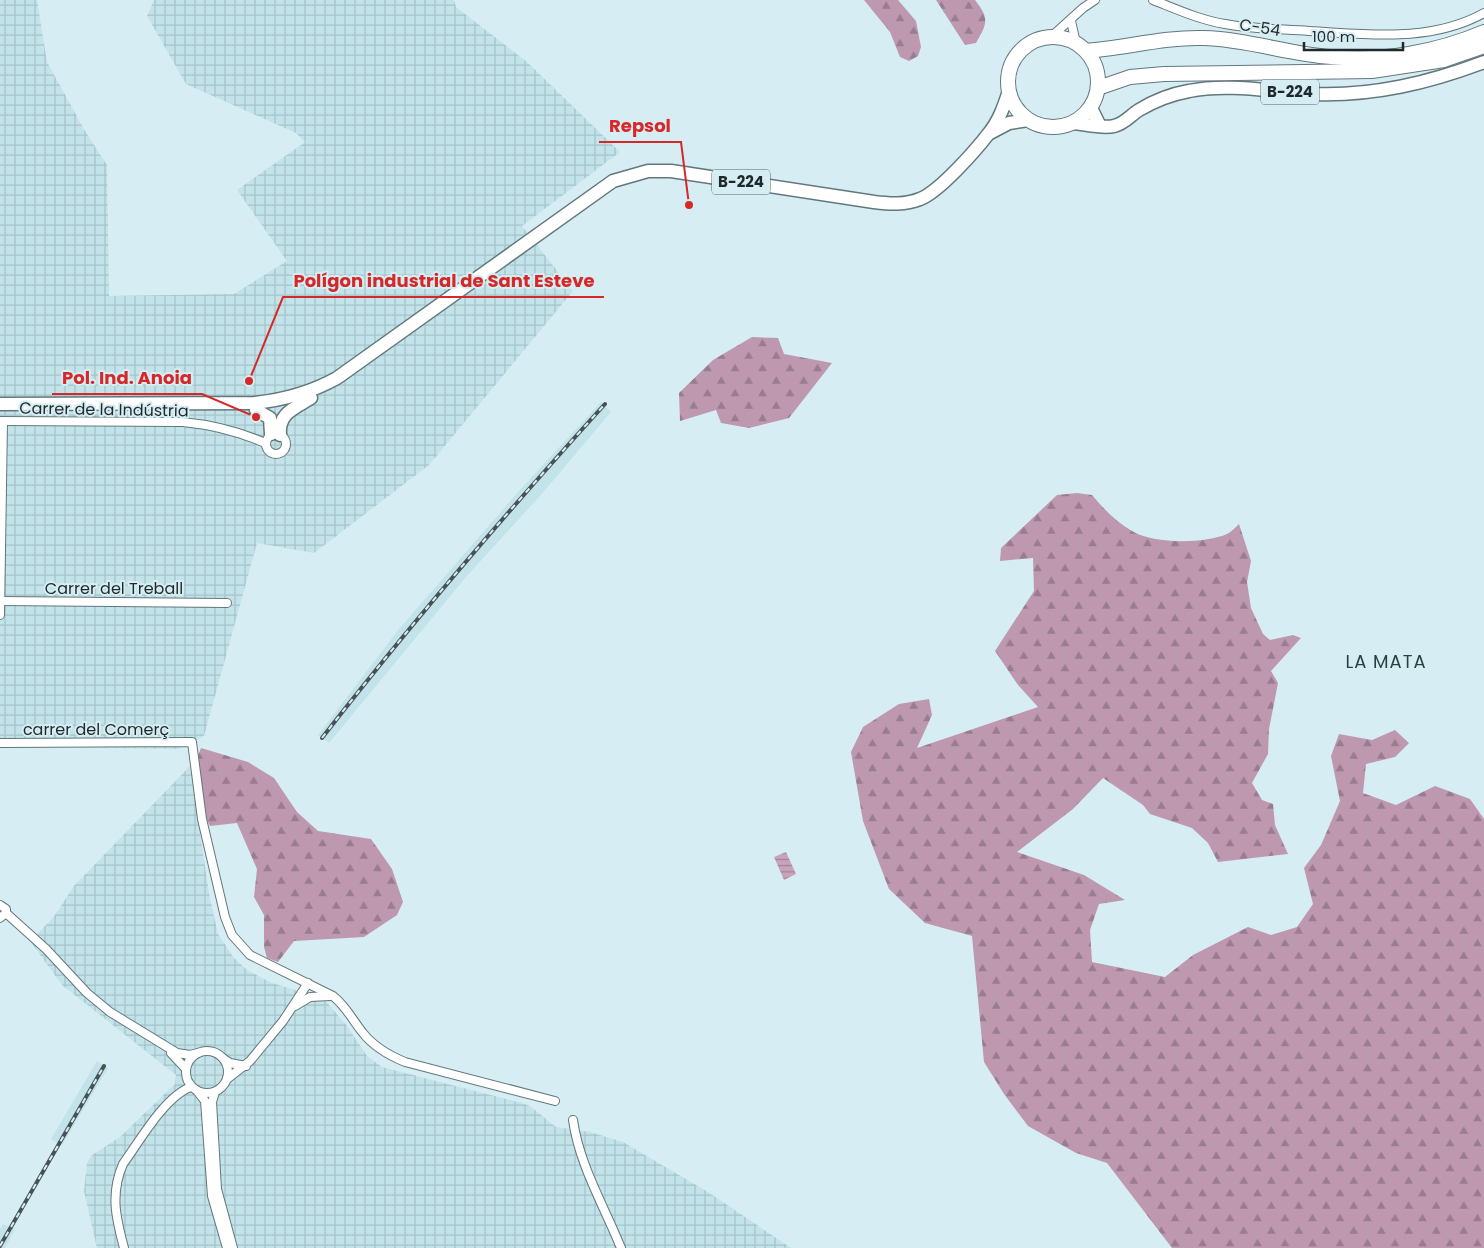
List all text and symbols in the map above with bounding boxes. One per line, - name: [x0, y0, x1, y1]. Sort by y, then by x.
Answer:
- street label: C-54: [1238, 13, 1282, 42]
- scale bar: [1304, 20, 1403, 52]
- text: 100 m: [1312, 26, 1355, 47]
- road number: B-224: [1261, 80, 1319, 104]
- callout: Repsol: [599, 109, 681, 142]
- text: Repsol: [609, 113, 671, 138]
- road number: B-224: [712, 170, 770, 194]
- callout: Polígon industrial de Sant Esteve: [283, 264, 604, 297]
- text: Polígon industrial de Sant Esteve: [293, 268, 595, 293]
- callout: Pol. Ind. Anoia: [52, 361, 202, 394]
- text: Pol. Ind. Anoia: [62, 365, 192, 390]
- street label: Carrer de la Indústria: [19, 397, 189, 422]
- street label: Carrer del Treball: [45, 577, 183, 600]
- district label: LA MATA: [1345, 649, 1427, 674]
- street label: carrer del Comerç: [23, 718, 169, 741]

